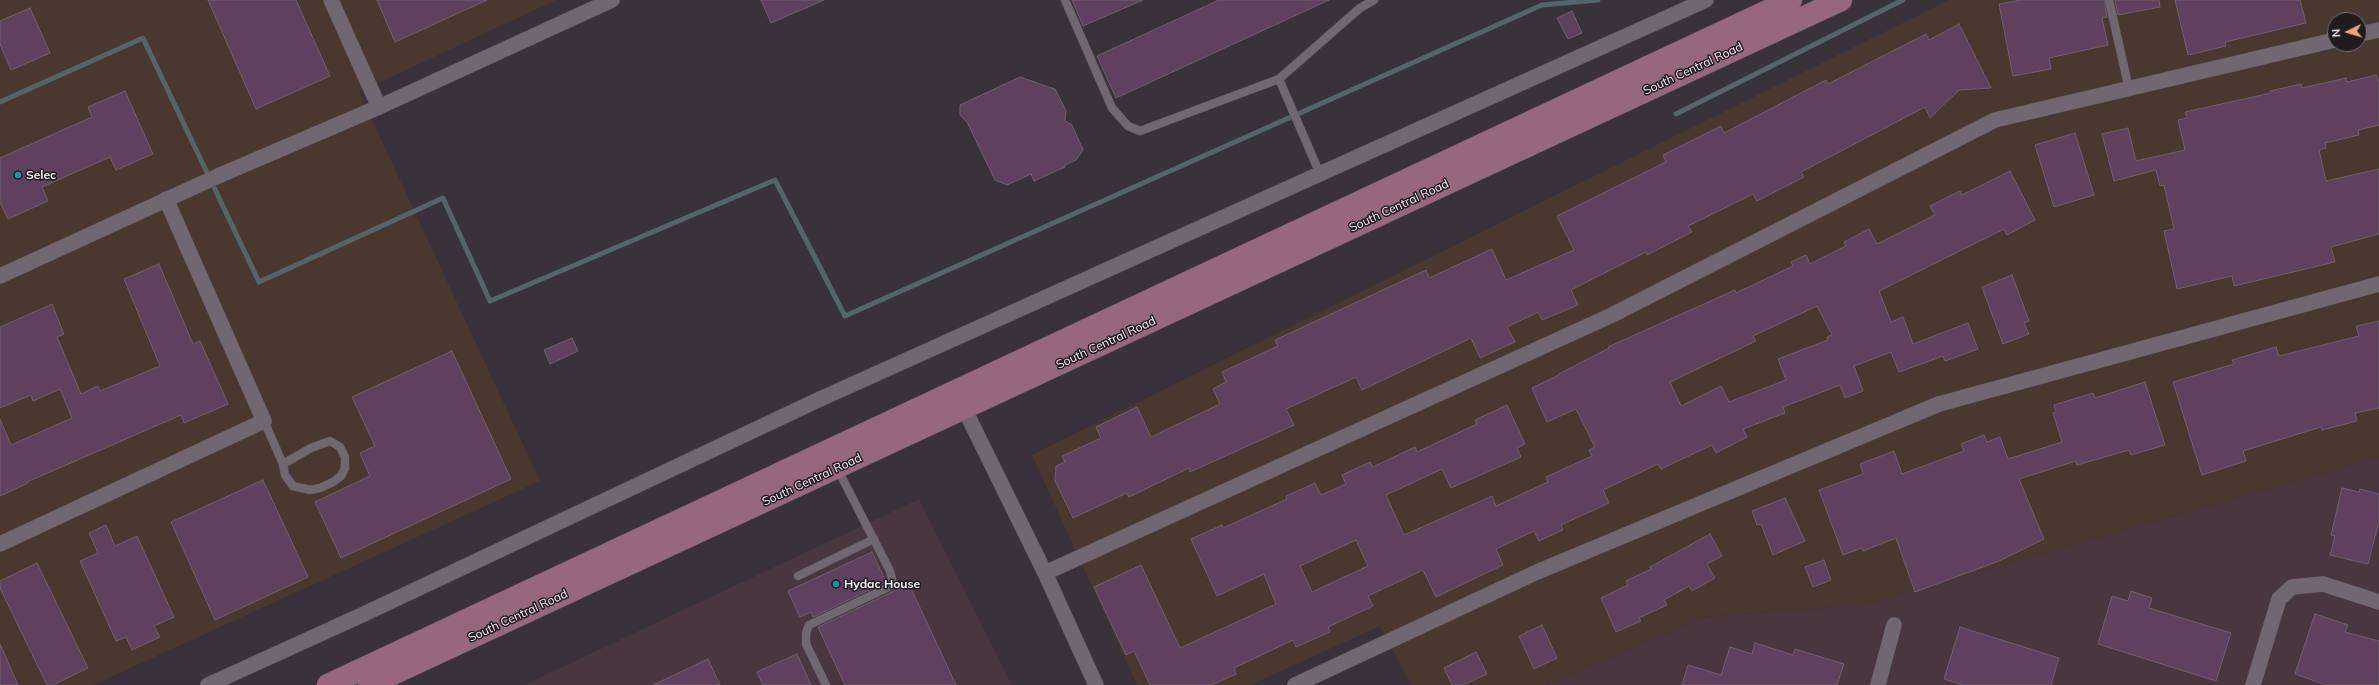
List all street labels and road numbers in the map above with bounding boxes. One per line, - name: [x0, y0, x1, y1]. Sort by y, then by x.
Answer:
- street label: South Central Road: [1641, 40, 1745, 98]
- street label: South Central Road: [1347, 177, 1451, 235]
- street label: South Central Road: [1054, 314, 1158, 372]
- street label: South Central Road: [760, 451, 864, 509]
- street label: South Central Road: [466, 587, 570, 645]

